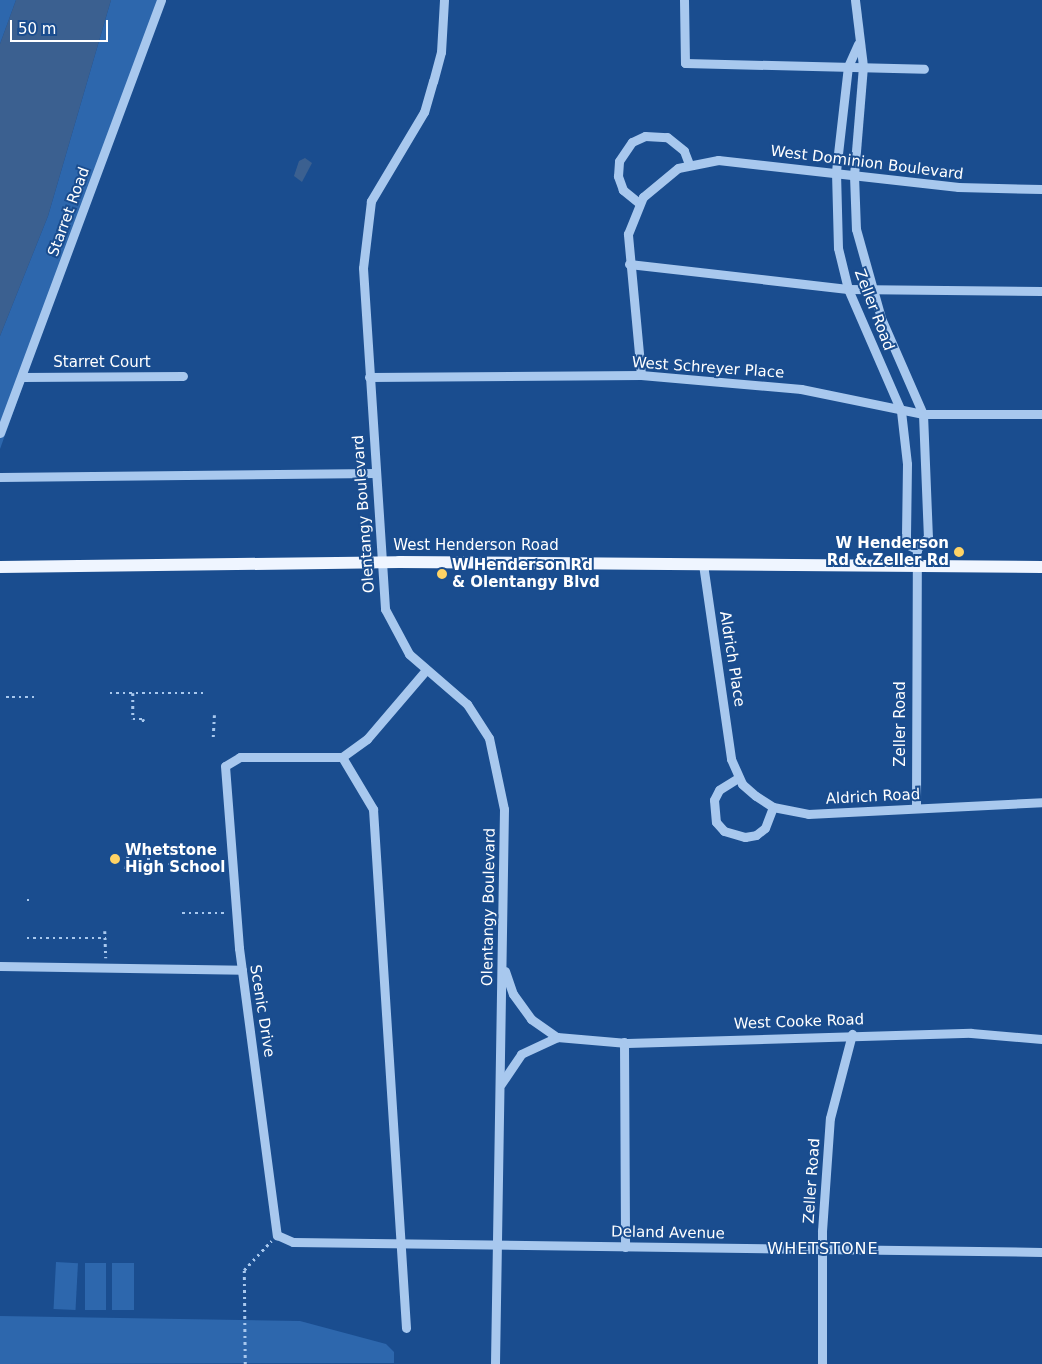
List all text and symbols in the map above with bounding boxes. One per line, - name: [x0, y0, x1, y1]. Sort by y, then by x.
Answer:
- scale bar: [12, 10, 110, 42]
- text: 50 m: [18, 20, 56, 38]
- street label: West Dominion Boulevard: [770, 142, 964, 184]
- street label: Starret Road: [44, 165, 94, 259]
- street label: Zeller Road: [850, 267, 898, 353]
- street label: Starret Court: [53, 354, 151, 372]
- street label: West Schreyer Place: [631, 354, 785, 382]
- street label: Olentangy Boulevard: [349, 434, 379, 594]
- place label: W Henderson Rd & Zeller Rd: [827, 534, 949, 569]
- street label: West Henderson Road: [393, 537, 559, 555]
- marker: W Henderson Rd & Zeller Rd: [953, 546, 965, 558]
- place label: W Henderson Rd & Olentangy Blvd: [452, 556, 600, 591]
- marker: W Henderson Rd & Olentangy Blvd: [436, 568, 448, 580]
- street label: Aldrich Place: [716, 610, 748, 708]
- street label: Zeller Road: [892, 681, 910, 767]
- street label: Aldrich Road: [825, 786, 921, 808]
- street label: Olentangy Boulevard: [479, 828, 499, 986]
- place label: Whetstone High School: [125, 841, 225, 876]
- marker: Whetstone High School: [109, 853, 121, 865]
- street label: Scenic Drive: [246, 963, 278, 1059]
- street label: West Cooke Road: [734, 1011, 864, 1033]
- street label: Zeller Road: [800, 1138, 824, 1224]
- street label: Deland Avenue: [611, 1223, 725, 1243]
- district label: WHETSTONE: [766, 1239, 880, 1259]

